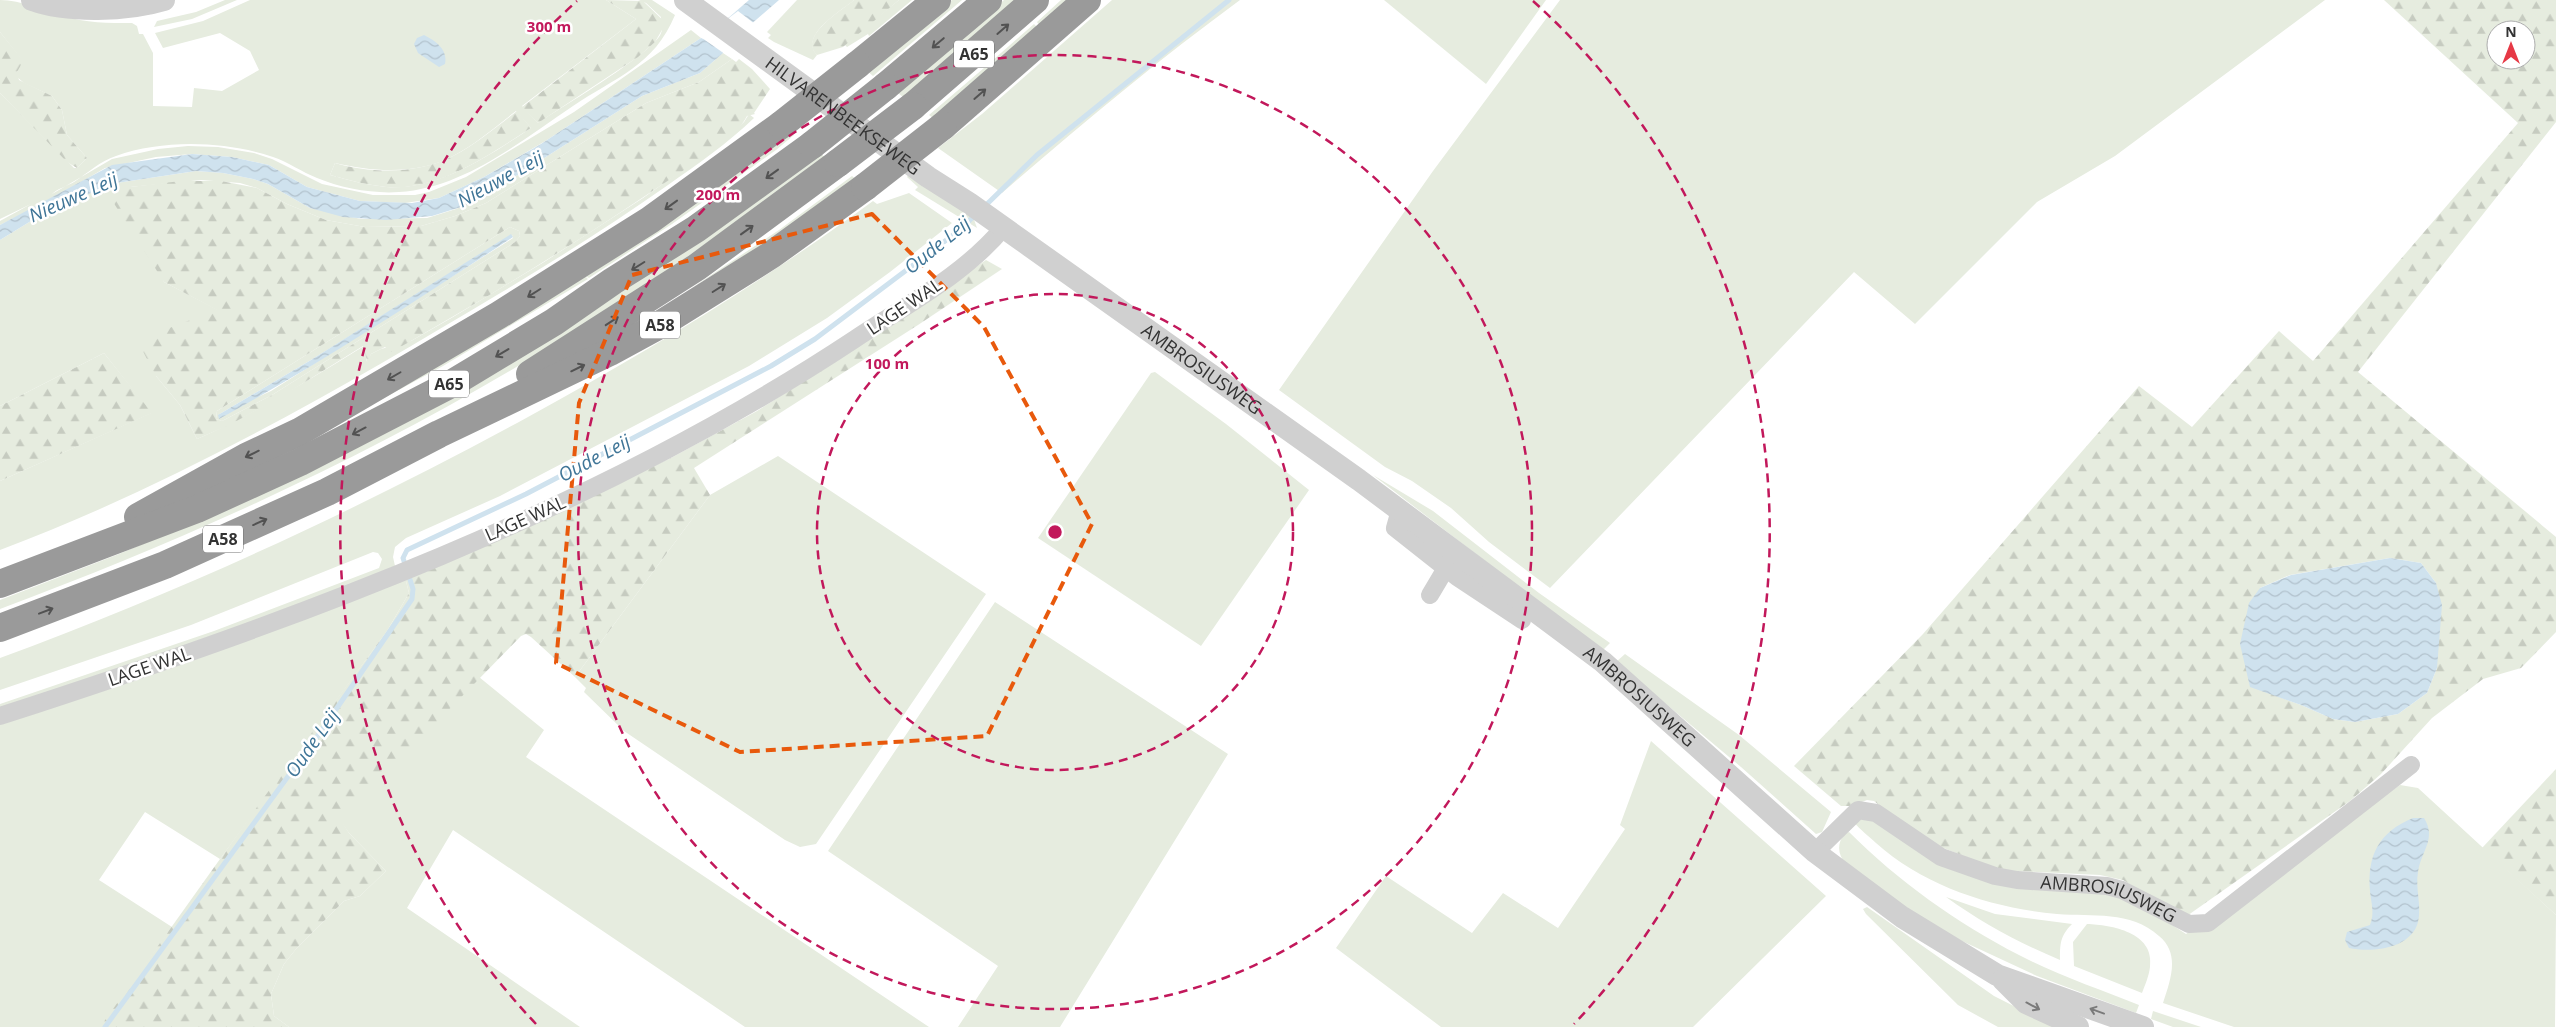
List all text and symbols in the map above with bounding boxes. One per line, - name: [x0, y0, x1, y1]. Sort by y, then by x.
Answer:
- text: 300 m: [527, 16, 571, 36]
- north arrow: [2486, 20, 2536, 70]
- text: N: [2505, 22, 2517, 41]
- one-way arrow: [996, 24, 1009, 35]
- one-way arrow: [932, 38, 945, 49]
- road number: A65: [954, 41, 994, 68]
- street label: HILVARENBEEKSEWEG: [761, 51, 926, 180]
- one-way arrow: [974, 89, 987, 100]
- water label: Nieuwe Leij: [452, 144, 549, 213]
- water label: Nieuwe Leij: [24, 165, 123, 228]
- one-way arrow: [765, 169, 779, 179]
- text: 200 m: [696, 184, 740, 204]
- one-way arrow: [664, 200, 678, 210]
- water label: Oude Leij: [898, 210, 976, 280]
- one-way arrow: [740, 225, 753, 236]
- one-way arrow: [632, 261, 646, 271]
- street label: LAGE WAL: [862, 272, 946, 340]
- one-way arrow: [712, 282, 726, 292]
- one-way arrow: [527, 288, 541, 298]
- road number: A58: [640, 312, 680, 338]
- one-way arrow: [605, 316, 619, 327]
- street label: AMBROSIUSWEG: [1137, 318, 1267, 419]
- one-way arrow: [495, 349, 509, 359]
- text: 100 m: [865, 353, 909, 373]
- one-way arrow: [570, 362, 585, 372]
- road number: A65: [429, 370, 469, 398]
- one-way arrow: [388, 372, 402, 382]
- one-way arrow: [352, 427, 367, 436]
- water label: Oude Leij: [553, 428, 636, 488]
- one-way arrow: [245, 450, 260, 460]
- street label: LAGE WAL: [481, 490, 569, 546]
- one-way arrow: [252, 516, 267, 526]
- centre of rings: [1046, 523, 1064, 541]
- road number: A58: [203, 526, 243, 552]
- one-way arrow: [38, 606, 53, 616]
- street label: AMBROSIUSWEG: [1579, 640, 1701, 752]
- street label: LAGE WAL: [104, 641, 194, 691]
- water label: Oude Leij: [279, 703, 346, 782]
- street label: AMBROSIUSWEG: [2040, 870, 2181, 928]
- one-way arrow: [2026, 1001, 2041, 1011]
- one-way arrow: [2090, 1006, 2105, 1015]

